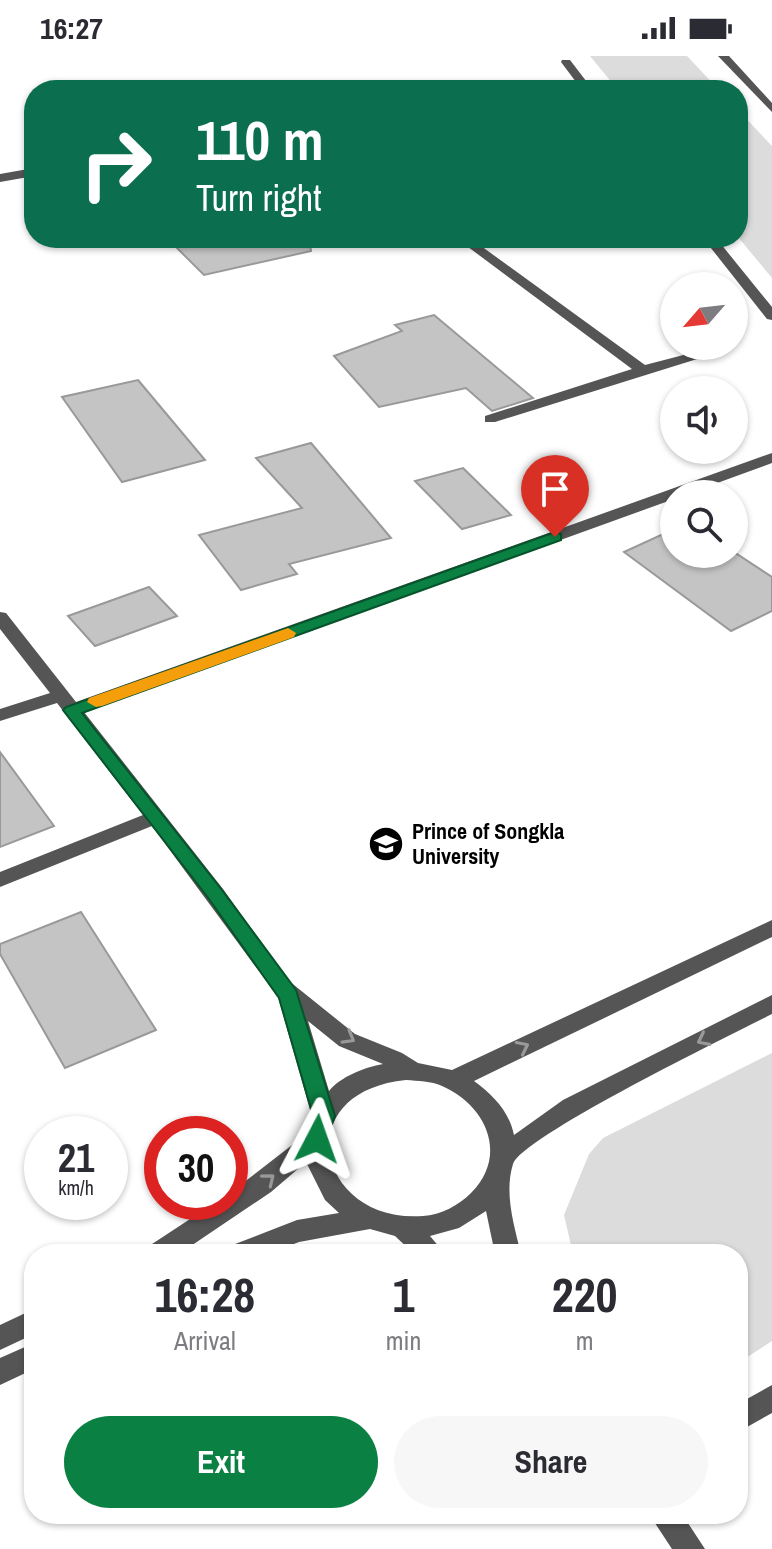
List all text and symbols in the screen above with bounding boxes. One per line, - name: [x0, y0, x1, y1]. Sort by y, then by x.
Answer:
- text: 16:27: [40, 8, 103, 48]
- text: 110 m: [196, 102, 324, 177]
- icon: right: [64, 112, 168, 216]
- text: Turn right: [196, 174, 321, 222]
- north arrow: [660, 272, 748, 360]
- map controls: [660, 272, 748, 568]
- button: sound: [660, 376, 748, 464]
- pin: [521, 455, 589, 537]
- icon: arrive: [533, 467, 577, 511]
- button: search: [660, 480, 748, 568]
- place label: Prince of Songkla University: [412, 816, 564, 871]
- school or university icon: Prince of Songkla University: [367, 825, 405, 863]
- one-way arrow: [340, 1028, 355, 1044]
- one-way arrow: [696, 1030, 711, 1045]
- one-way arrow: [514, 1041, 529, 1057]
- position arrow: [275, 1097, 359, 1181]
- speed limit sign: 30: [144, 1116, 248, 1220]
- text: 21: [58, 1131, 94, 1184]
- text: km/h: [58, 1174, 94, 1201]
- one-way arrow: [260, 1174, 274, 1189]
- text: 16:28: [155, 1262, 255, 1327]
- text: 1: [393, 1262, 414, 1327]
- text: 220: [552, 1262, 617, 1327]
- text: Arrival: [174, 1323, 236, 1358]
- text: min: [386, 1323, 421, 1358]
- text: m: [576, 1323, 594, 1358]
- button: Exit: [64, 1416, 378, 1508]
- button: Share: [394, 1416, 708, 1508]

